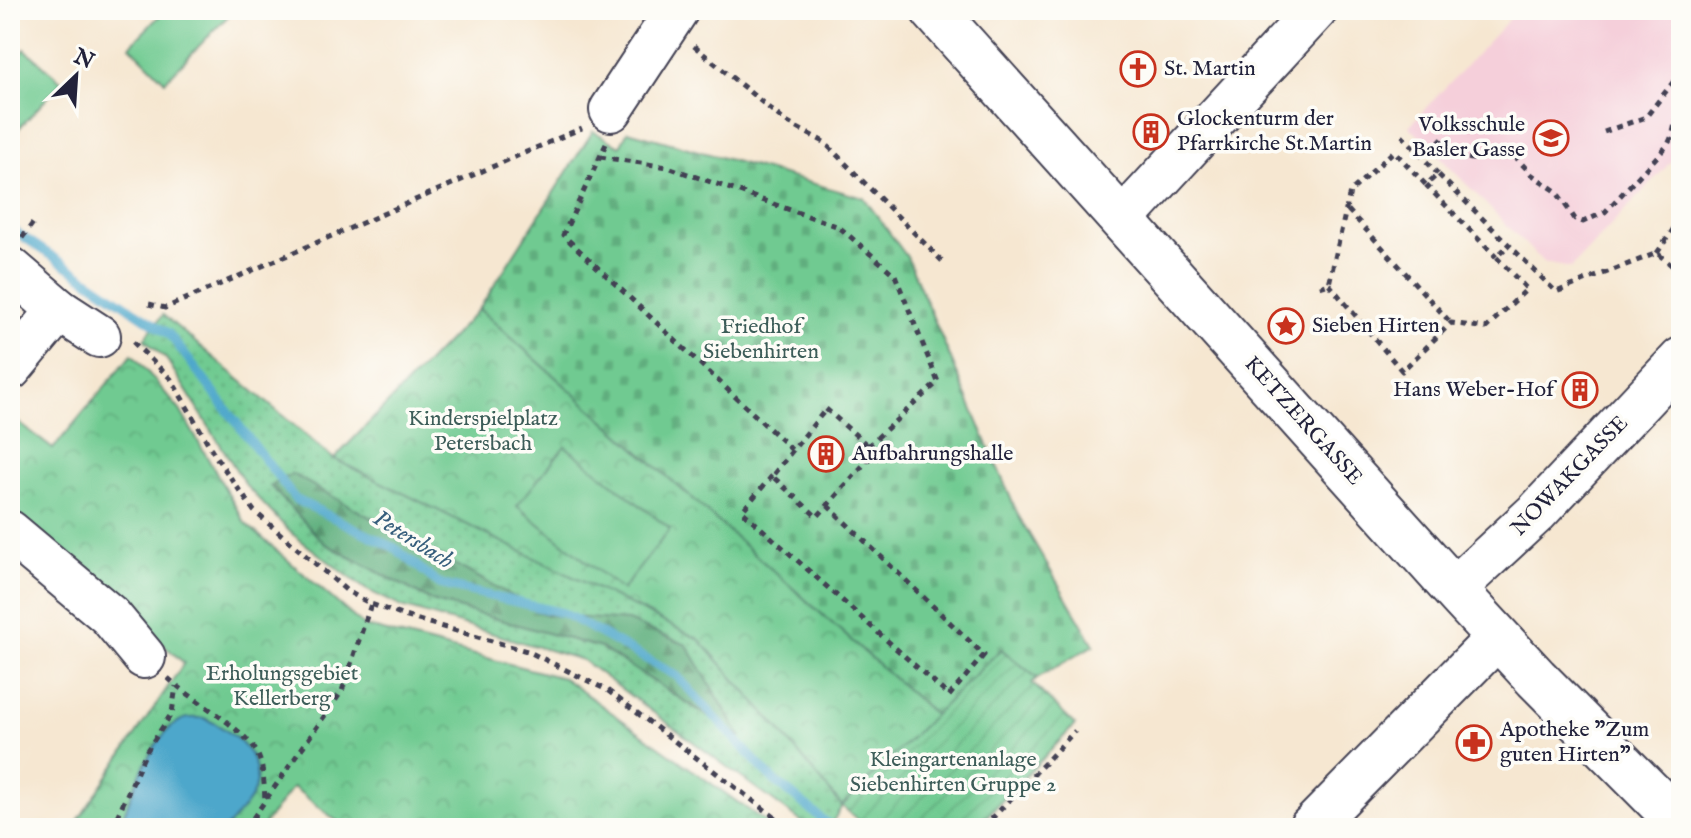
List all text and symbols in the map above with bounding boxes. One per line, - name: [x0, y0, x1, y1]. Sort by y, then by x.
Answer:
- north arrow: [36, 36, 116, 116]
- text: N: [68, 43, 98, 76]
- church icon: St. Martin: [1119, 50, 1157, 88]
- place label: St. Martin: [1164, 55, 1256, 83]
- place label: Glockenturm der Pfarrkirche St.Martin: [1177, 105, 1372, 158]
- place label: Volksschule Basler Gasse: [1412, 111, 1525, 164]
- building icon: Glockenturm der Pfarrkirche St.Martin: [1132, 113, 1170, 151]
- school or university icon: Volksschule Basler Gasse: [1532, 119, 1570, 157]
- place icon: Sieben Hirten: [1267, 307, 1305, 345]
- place label: Sieben Hirten: [1312, 312, 1440, 340]
- park label: Friedhof Siebenhirten: [703, 313, 819, 366]
- street label: KETZERGASSE: [1238, 351, 1368, 491]
- building icon: Hans Weber-Hof: [1561, 371, 1599, 409]
- place label: Hans Weber-Hof: [1393, 376, 1558, 404]
- park label: Kinderspielplatz Petersbach: [408, 405, 558, 458]
- street label: NOWAKGASSE: [1505, 410, 1635, 542]
- building icon: Aufbahrungshalle: [807, 435, 845, 473]
- place label: Aufbahrungshalle: [851, 440, 1013, 468]
- water label: Petersbach: [367, 503, 459, 577]
- park label: Erholungsgebiet Kellerberg: [206, 660, 359, 713]
- place label: Apotheke "Zum guten Hirten": [1499, 716, 1649, 769]
- pharmacy icon: Apotheke "Zum guten Hirten": [1455, 724, 1493, 762]
- park label: Kleingartenanlage Siebenhirten Gruppe 2: [850, 746, 1056, 799]

